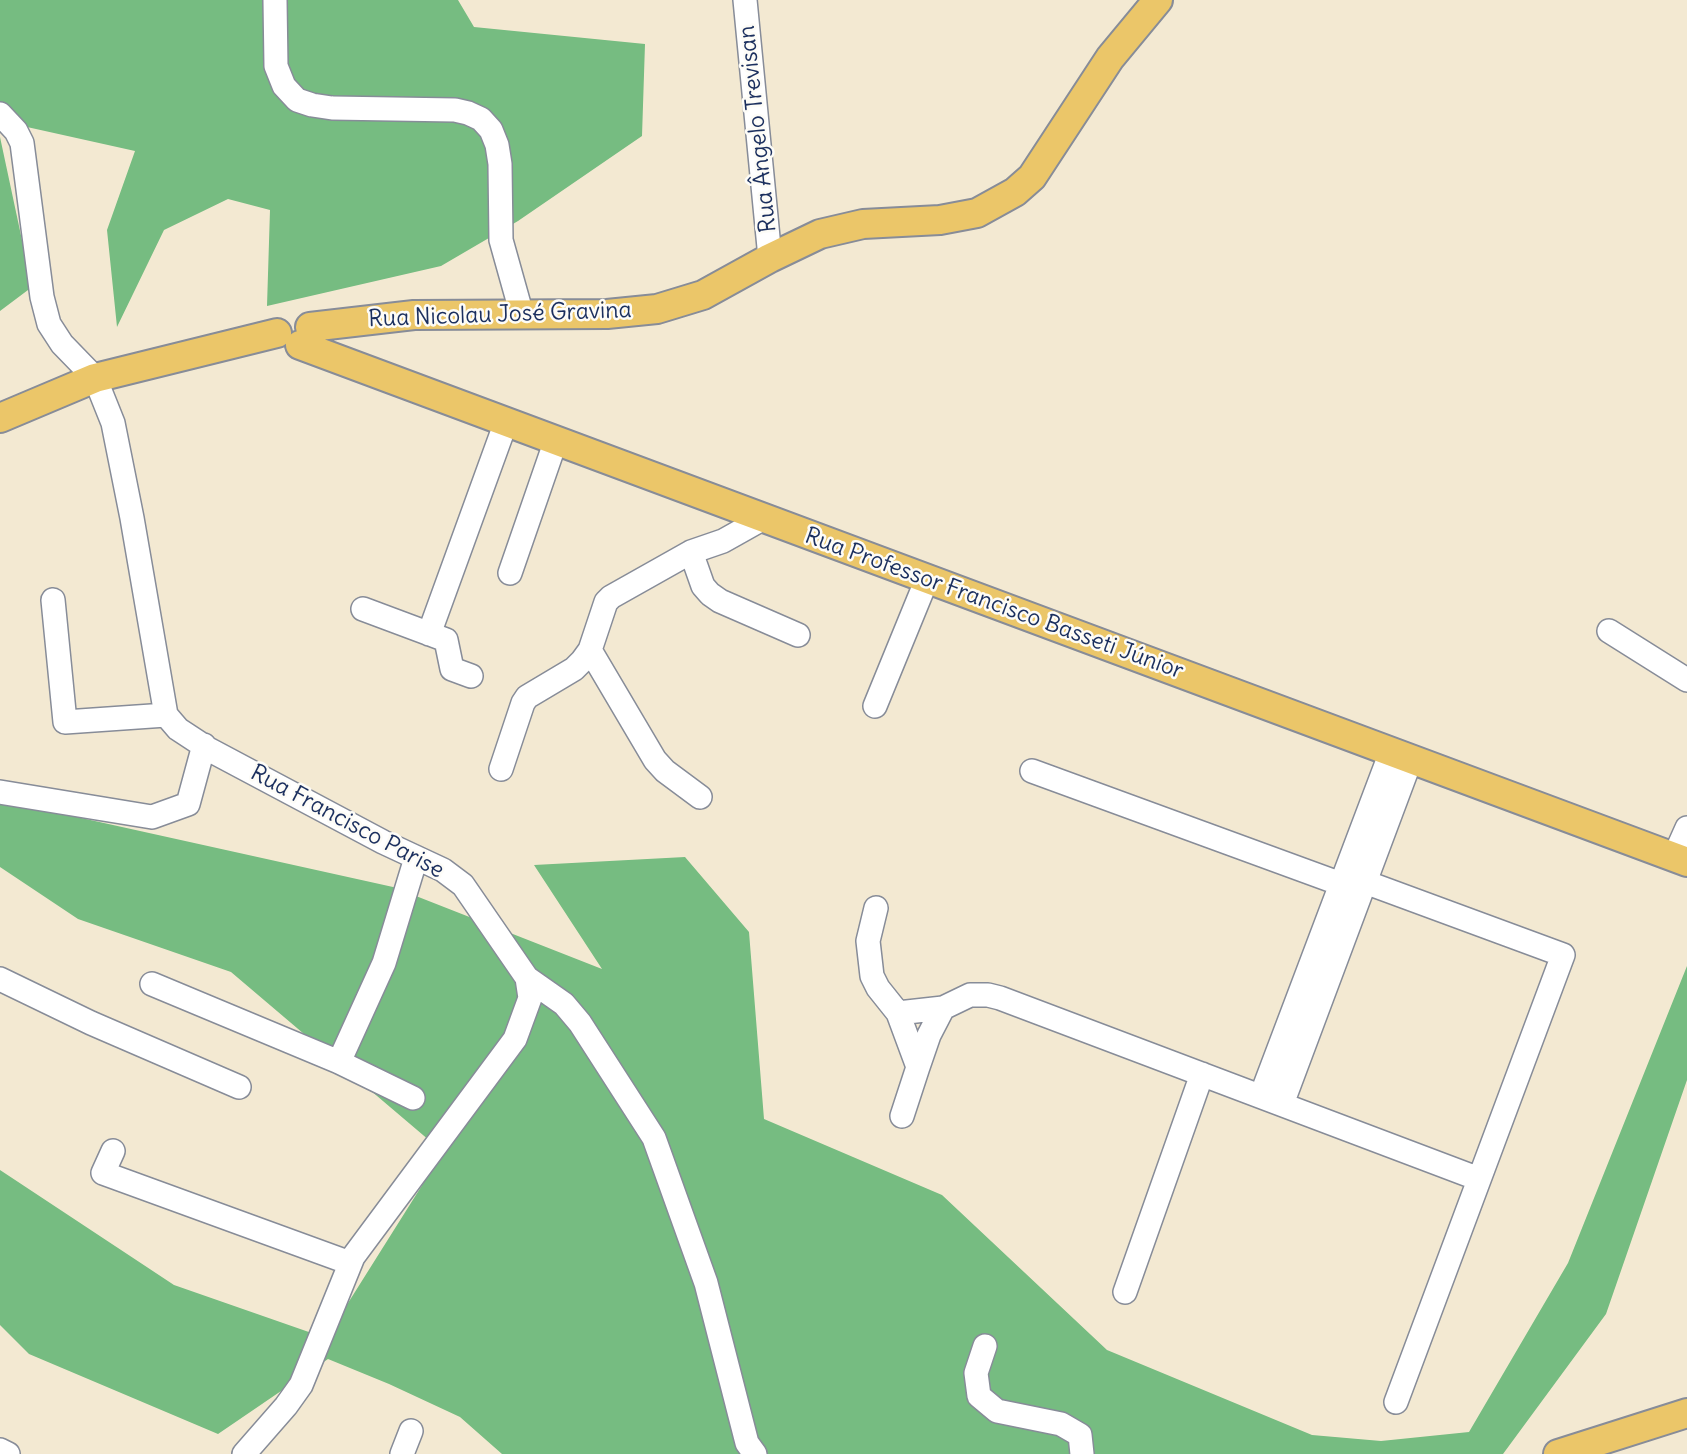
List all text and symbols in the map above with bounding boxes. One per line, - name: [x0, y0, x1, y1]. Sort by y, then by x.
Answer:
- street label: Rua Ângelo Trevisan: [733, 24, 783, 234]
- street label: Rua Nicolau José Gravina: [368, 297, 632, 333]
- street label: Rua Professor Francisco Basseti Júnior: [801, 522, 1187, 686]
- street label: Rua Francisco Parise: [246, 759, 448, 885]

